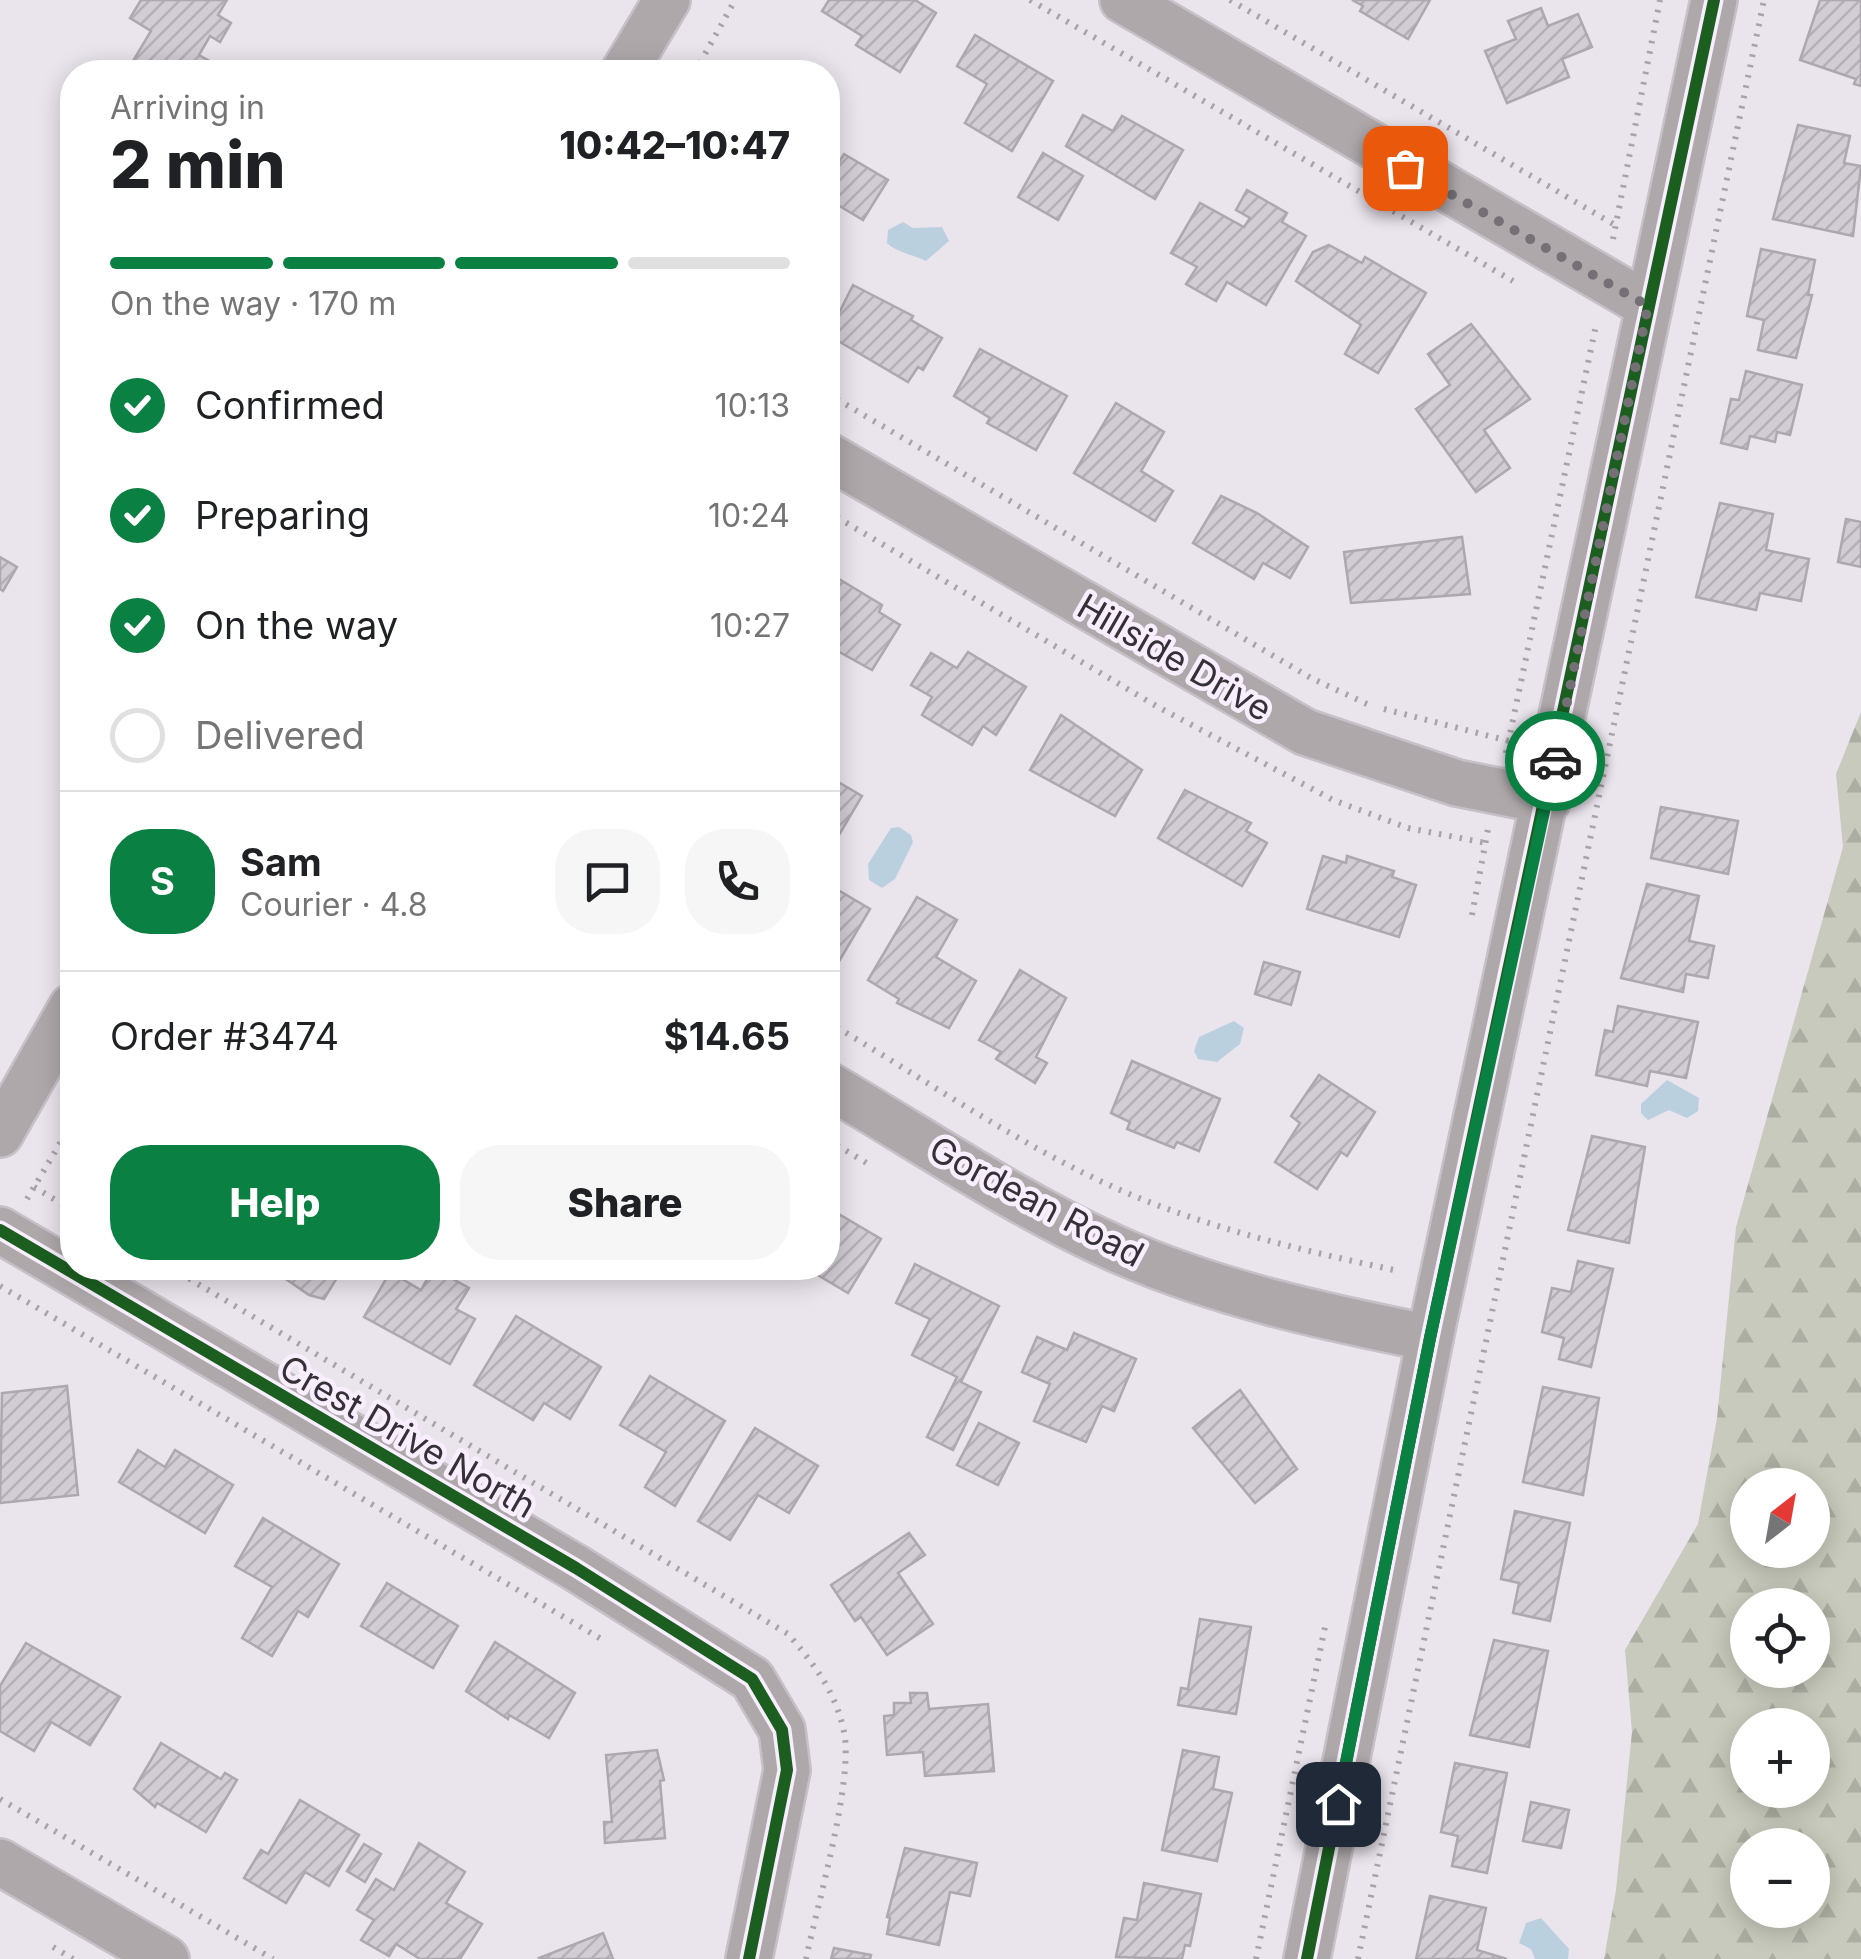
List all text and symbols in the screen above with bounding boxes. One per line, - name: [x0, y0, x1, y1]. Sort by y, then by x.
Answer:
- text: Arriving in: [110, 88, 265, 127]
- text: 10:42–10:47: [559, 122, 790, 168]
- text: 2 min: [110, 125, 286, 204]
- pin: [1363, 126, 1448, 211]
- icon: bag: [1378, 141, 1433, 196]
- text: On the way · 170 m: [110, 284, 396, 323]
- icon: check: [110, 378, 165, 433]
- text: Confirmed: [195, 382, 385, 428]
- text: 10:13: [715, 386, 790, 425]
- icon: check: [110, 488, 165, 543]
- text: Preparing: [195, 492, 370, 538]
- text: 10:24: [708, 496, 790, 535]
- street label: Hillside Drive: [1071, 585, 1279, 729]
- icon: check: [110, 598, 165, 653]
- text: On the way: [195, 602, 398, 648]
- text: 10:27: [710, 606, 790, 645]
- courier: [1505, 711, 1605, 811]
- text: Delivered: [195, 712, 365, 758]
- icon: car: [1528, 734, 1583, 789]
- button: chat: [555, 829, 660, 934]
- button: phone: [685, 829, 790, 934]
- text: Sam: [240, 839, 322, 885]
- text: S: [150, 858, 175, 904]
- text: Courier · 4.8: [240, 885, 428, 924]
- text: Order #3474: [110, 1013, 339, 1059]
- text: $14.65: [664, 1013, 790, 1059]
- street label: Gordean Road: [923, 1127, 1151, 1275]
- button: Help: [110, 1145, 440, 1260]
- button: Share: [460, 1145, 790, 1260]
- street label: Crest Drive North: [273, 1346, 543, 1526]
- north arrow: [1730, 1468, 1830, 1568]
- map controls: [1730, 1468, 1830, 1928]
- button: locate: [1730, 1588, 1830, 1688]
- button: +: [1730, 1708, 1830, 1808]
- pin: [1296, 1762, 1381, 1847]
- icon: home: [1311, 1777, 1366, 1832]
- button: −: [1730, 1828, 1830, 1928]

